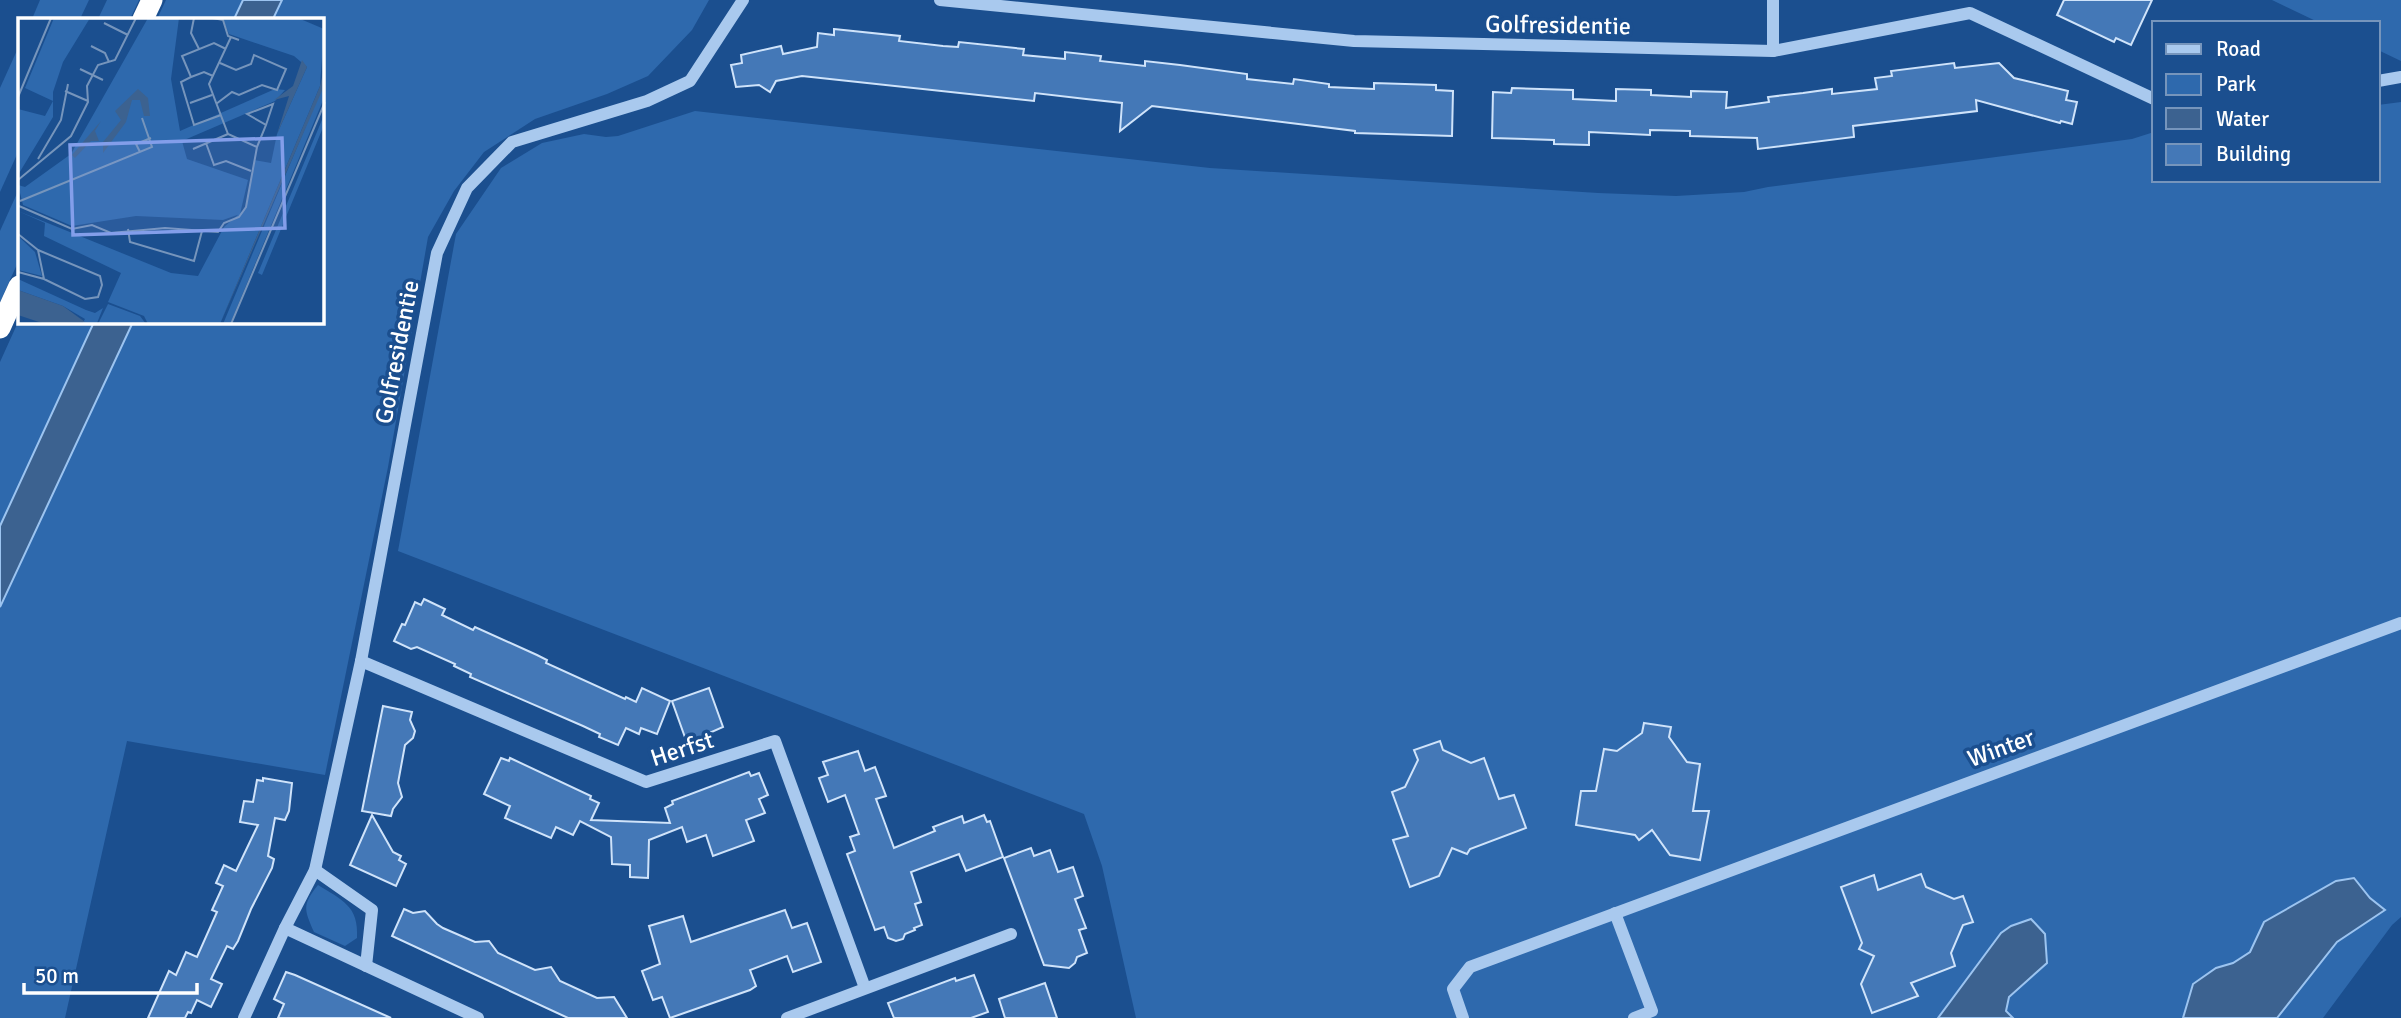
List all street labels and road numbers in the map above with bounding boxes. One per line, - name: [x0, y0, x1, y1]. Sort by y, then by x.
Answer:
- street label: Golfresidentie: [1485, 9, 1631, 41]
- street label: Golfresidentie: [368, 278, 426, 426]
- street label: Winter: [1963, 722, 2039, 774]
- street label: Herfst: [647, 725, 717, 773]

